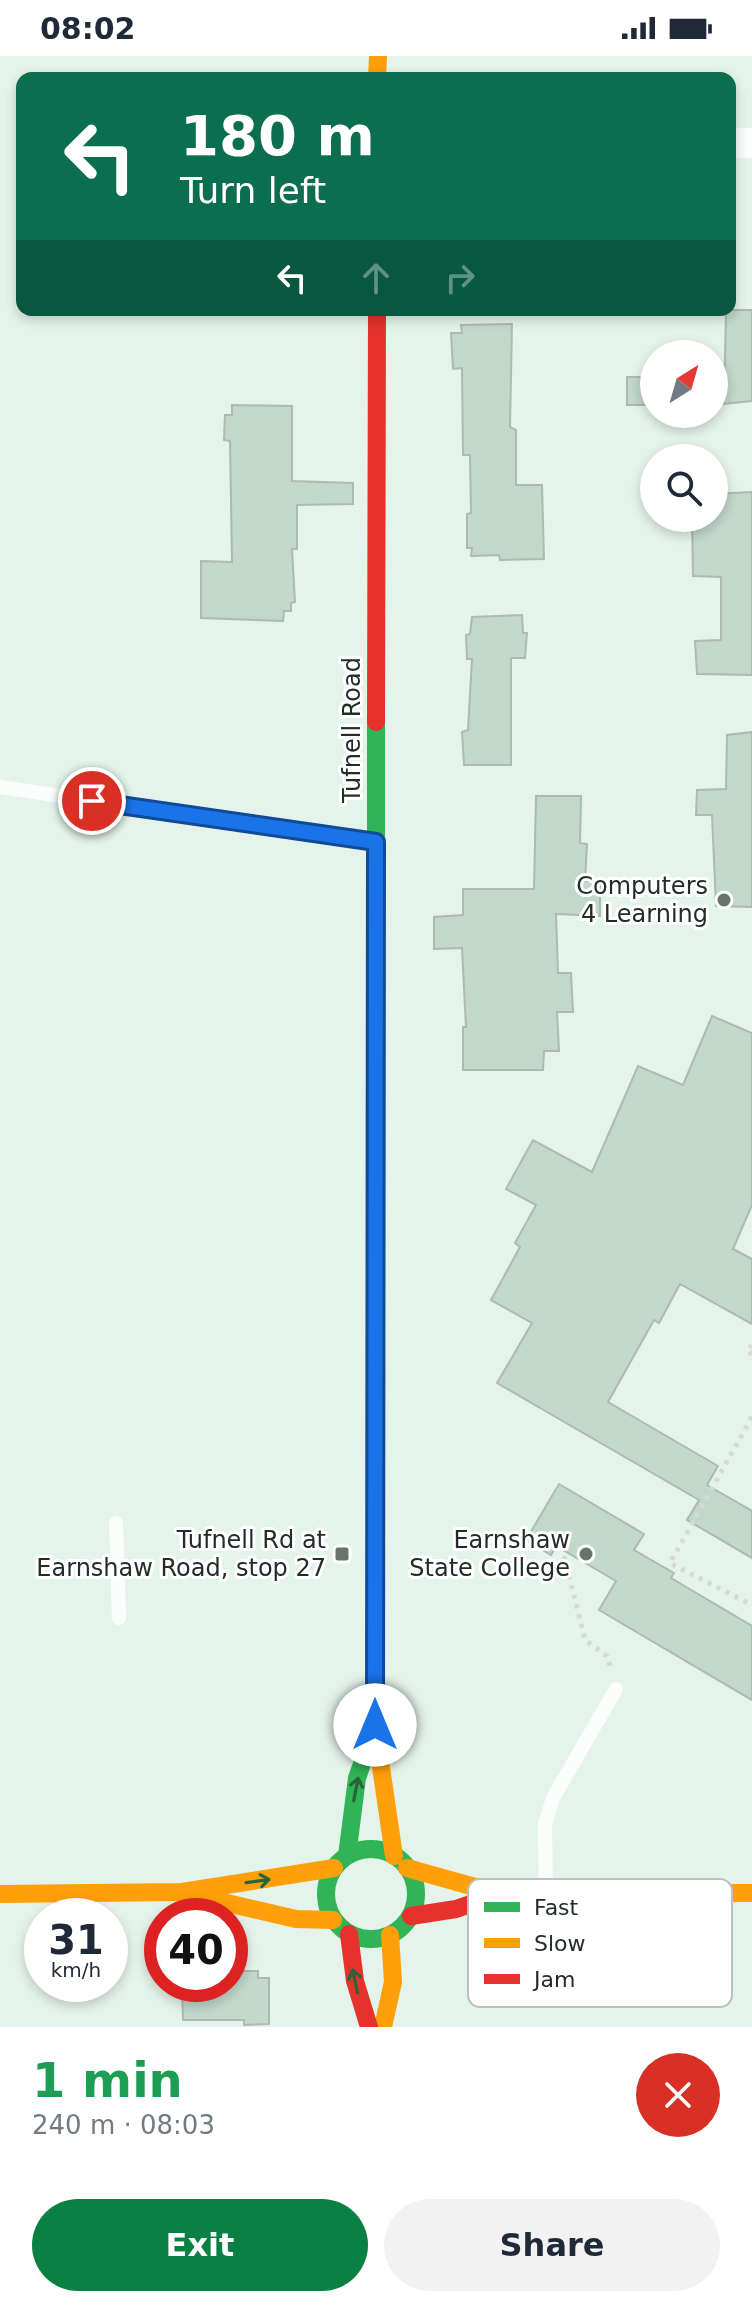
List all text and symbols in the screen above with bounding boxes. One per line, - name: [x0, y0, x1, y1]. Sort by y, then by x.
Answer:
- text: 08:02: [40, 11, 136, 46]
- text: 180 m: [180, 103, 375, 168]
- icon: left: [48, 104, 152, 208]
- text: Turn left: [180, 170, 326, 211]
- icon: left: [270, 256, 314, 300]
- icon: ahead: [354, 256, 398, 300]
- icon: right: [438, 256, 482, 300]
- north arrow: [640, 340, 728, 428]
- map controls: [640, 340, 728, 532]
- button: search: [640, 444, 728, 532]
- street label: Tufnell Road: [338, 657, 366, 804]
- pin: [58, 767, 126, 835]
- icon: arrive: [70, 779, 114, 823]
- place label: Computers 4 Learning: [576, 872, 708, 928]
- marker: Computers 4 Learning: [715, 891, 733, 909]
- place label: Tufnell Rd at Earnshaw Road, stop 27: [36, 1526, 326, 1582]
- place label: Earnshaw State College: [409, 1526, 570, 1582]
- marker: Tufnell Rd at Earnshaw Road, stop 27: [333, 1545, 351, 1563]
- marker: Earnshaw State College: [577, 1545, 595, 1563]
- position arrow: [333, 1683, 417, 1767]
- one-way arrow: [349, 1777, 364, 1803]
- one-way arrow: [245, 1872, 270, 1887]
- legend: [468, 1879, 732, 2007]
- text: Fast: [534, 1895, 579, 1920]
- speed limit sign: 40: [144, 1898, 248, 2002]
- text: 31: [48, 1917, 104, 1963]
- text: Slow: [534, 1931, 586, 1956]
- text: km/h: [51, 1958, 101, 1982]
- text: Jam: [532, 1967, 575, 1992]
- one-way arrow: [347, 1969, 362, 1994]
- text: 1 min: [32, 2052, 183, 2108]
- button: close: [636, 2053, 720, 2137]
- text: 240 m · 08:03: [32, 2110, 215, 2140]
- button: Exit: [32, 2199, 368, 2291]
- button: Share: [384, 2199, 720, 2291]

